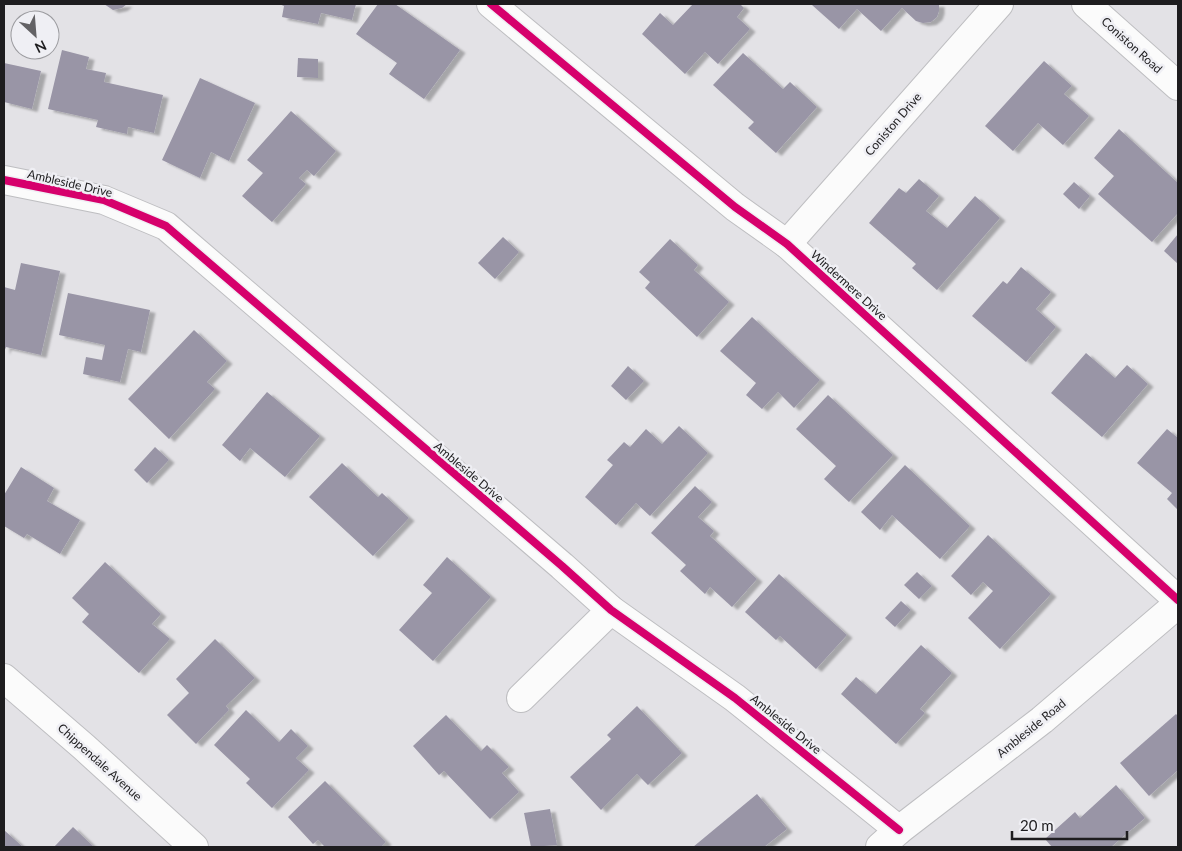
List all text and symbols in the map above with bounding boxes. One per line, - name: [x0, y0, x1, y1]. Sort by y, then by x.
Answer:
- north arrow: [10, 10, 60, 60]
- street label: Coniston Road: [1098, 14, 1166, 76]
- text: N: [32, 37, 49, 57]
- street label: Coniston Drive: [861, 89, 925, 159]
- street label: Ambleside Drive: [26, 166, 114, 200]
- street label: Windermere Drive: [808, 247, 890, 323]
- street label: Ambleside Drive: [431, 438, 507, 506]
- street label: Ambleside Drive: [748, 691, 824, 757]
- street label: Ambleside Road: [993, 696, 1069, 760]
- street label: Chippendale Avenue: [55, 720, 145, 804]
- scale bar: [1012, 808, 1127, 840]
- text: 20 m: [1020, 816, 1054, 834]

